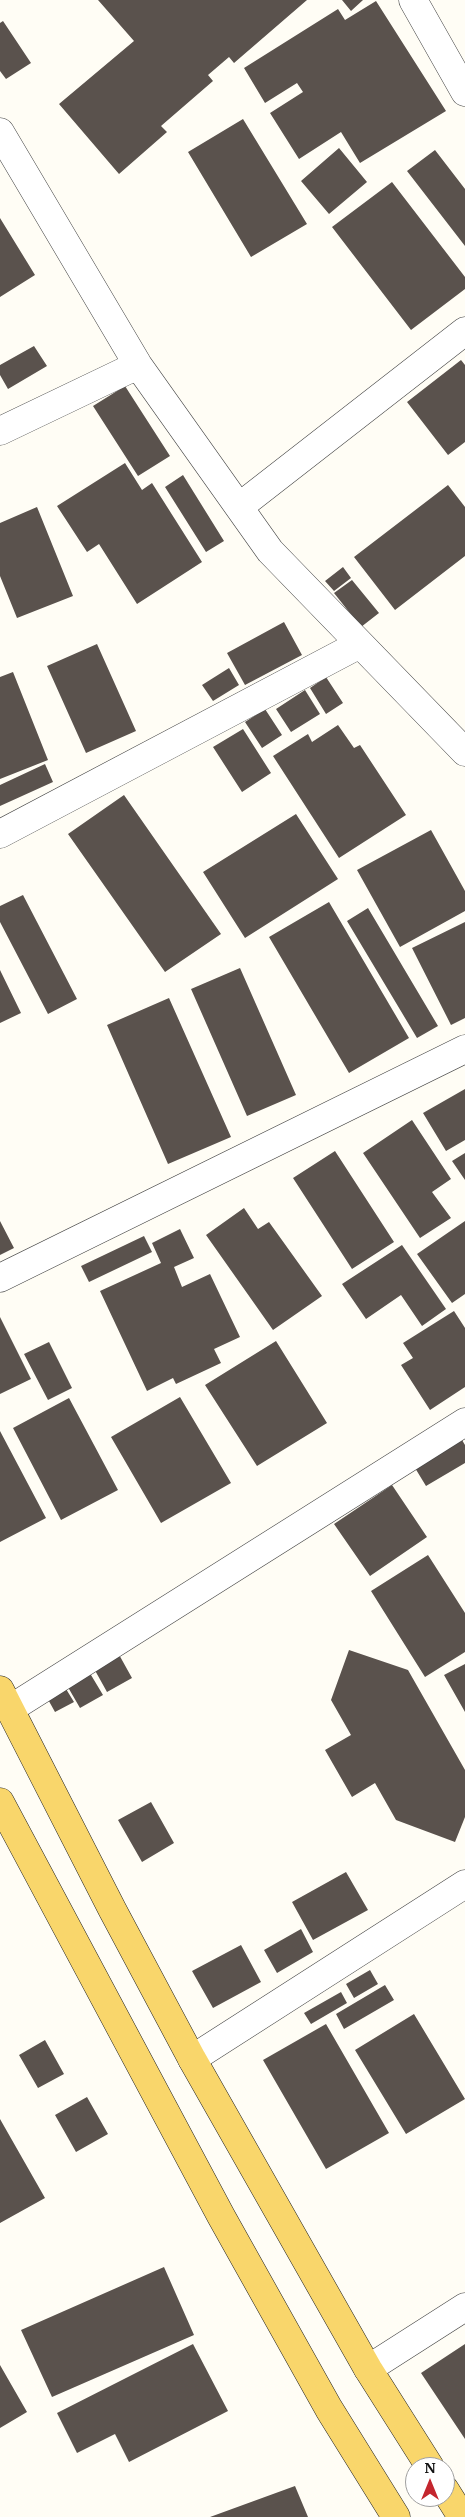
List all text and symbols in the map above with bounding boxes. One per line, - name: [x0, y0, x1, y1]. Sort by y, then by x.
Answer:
- north arrow: [405, 2457, 455, 2507]
- text: N: [424, 2459, 436, 2477]

